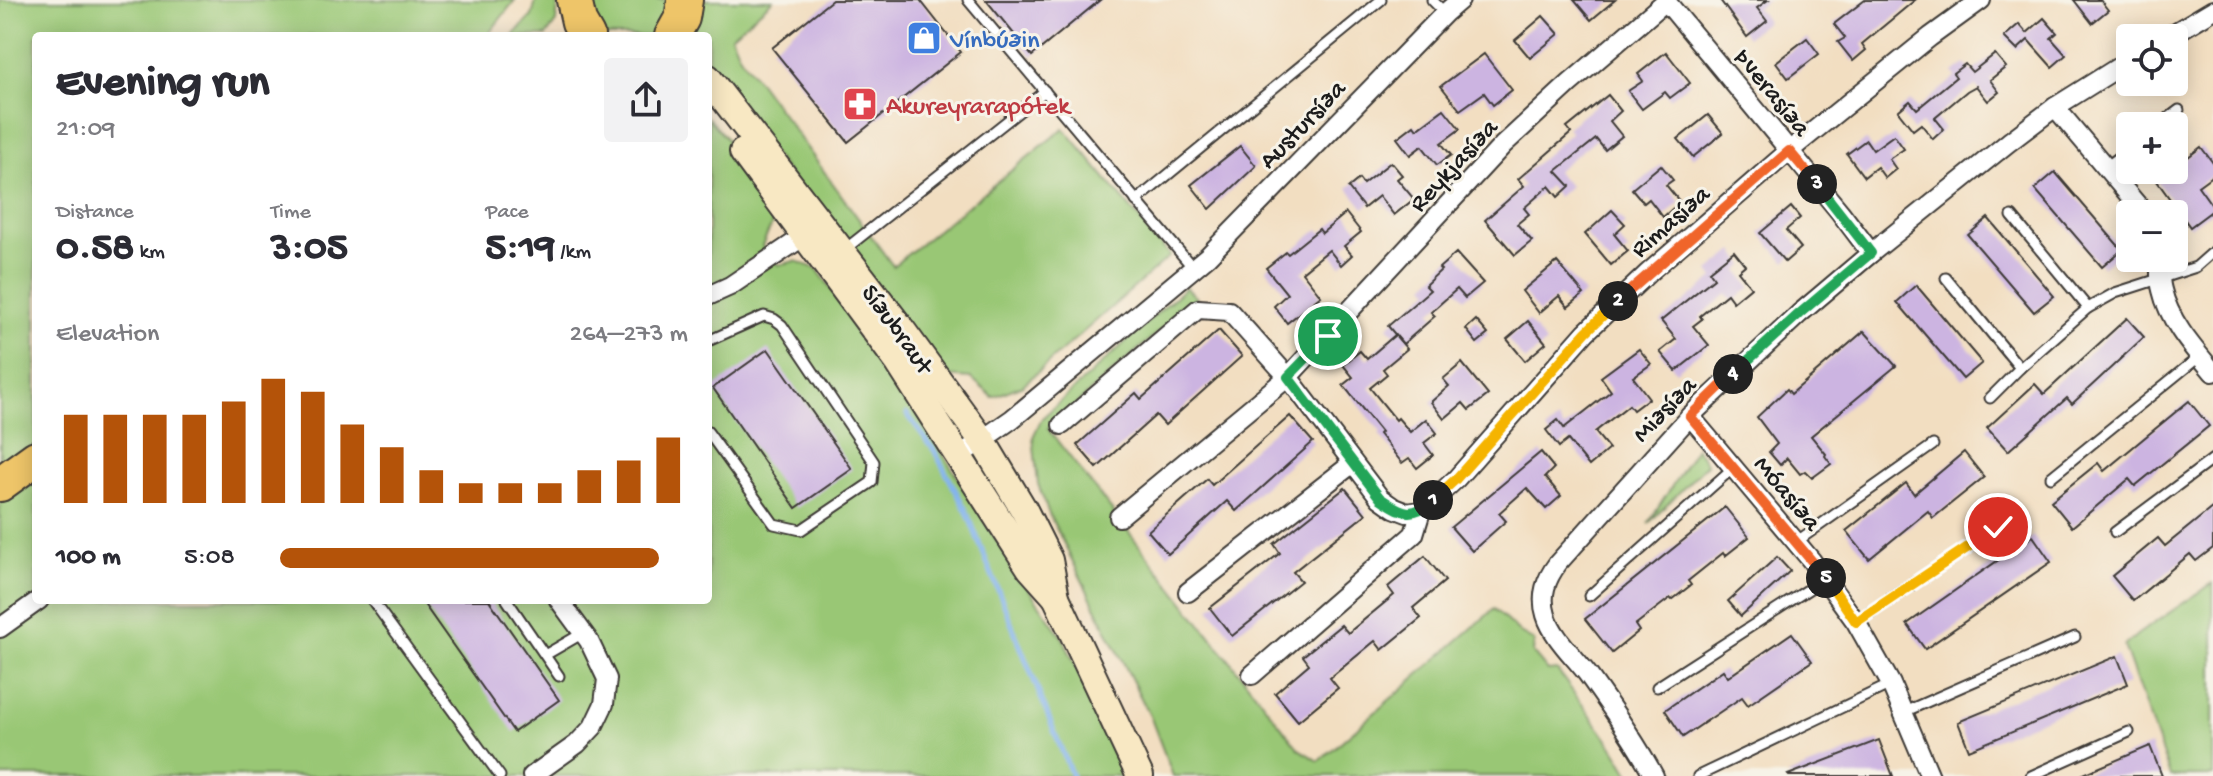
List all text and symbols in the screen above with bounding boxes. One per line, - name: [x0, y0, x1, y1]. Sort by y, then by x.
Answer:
- shop icon: Vínbúðin: [905, 19, 943, 57]
- map controls: [2116, 24, 2188, 272]
- button: locate: [2116, 24, 2188, 96]
- place label: Vínbúðin: [949, 27, 1040, 58]
- street label: Þverasíða: [1726, 43, 1816, 145]
- button: share: [604, 58, 688, 142]
- text: Evening run: [56, 59, 269, 111]
- street label: Austursíða: [1254, 74, 1355, 177]
- pharmacy icon: Akureyrarapótek: [841, 85, 879, 123]
- place label: Akureyrarapótek: [886, 93, 1072, 124]
- button: +: [2116, 112, 2188, 184]
- street label: Reykjasíða: [1404, 113, 1507, 220]
- text: 21:09: [56, 115, 115, 146]
- pin: 3: [1797, 164, 1837, 204]
- text: 3: [1811, 171, 1823, 197]
- street label: Rimasíða: [1626, 180, 1719, 266]
- text: Distance: [56, 200, 134, 226]
- text: Time: [271, 200, 311, 226]
- text: Pace: [485, 200, 529, 226]
- button: −: [2116, 200, 2188, 272]
- text: 0.58: [56, 226, 134, 273]
- text: 3:05: [271, 226, 348, 273]
- text: 5:19: [485, 226, 555, 273]
- text: km: [134, 240, 165, 266]
- text: /km: [555, 240, 591, 266]
- street label: Síðubraut: [852, 280, 940, 383]
- pin: 2: [1598, 281, 1638, 321]
- text: 2: [1613, 288, 1623, 314]
- pin: [1294, 302, 1362, 370]
- icon: arrive: [1306, 314, 1350, 358]
- text: Elevation: [56, 320, 159, 351]
- text: 264–273 m: [569, 320, 688, 351]
- pin: 4: [1713, 354, 1753, 394]
- text: 4: [1728, 361, 1738, 387]
- street label: Miðsíða: [1627, 371, 1706, 451]
- street label: Móasíða: [1745, 451, 1827, 540]
- pin: 1: [1413, 480, 1453, 520]
- text: 1: [1429, 487, 1437, 513]
- pin: [1964, 493, 2032, 561]
- icon: check: [1976, 505, 2020, 549]
- text: 100 m: [56, 543, 121, 574]
- text: 5:08: [184, 543, 235, 574]
- pin: 5: [1806, 558, 1846, 598]
- text: 5: [1820, 565, 1832, 591]

